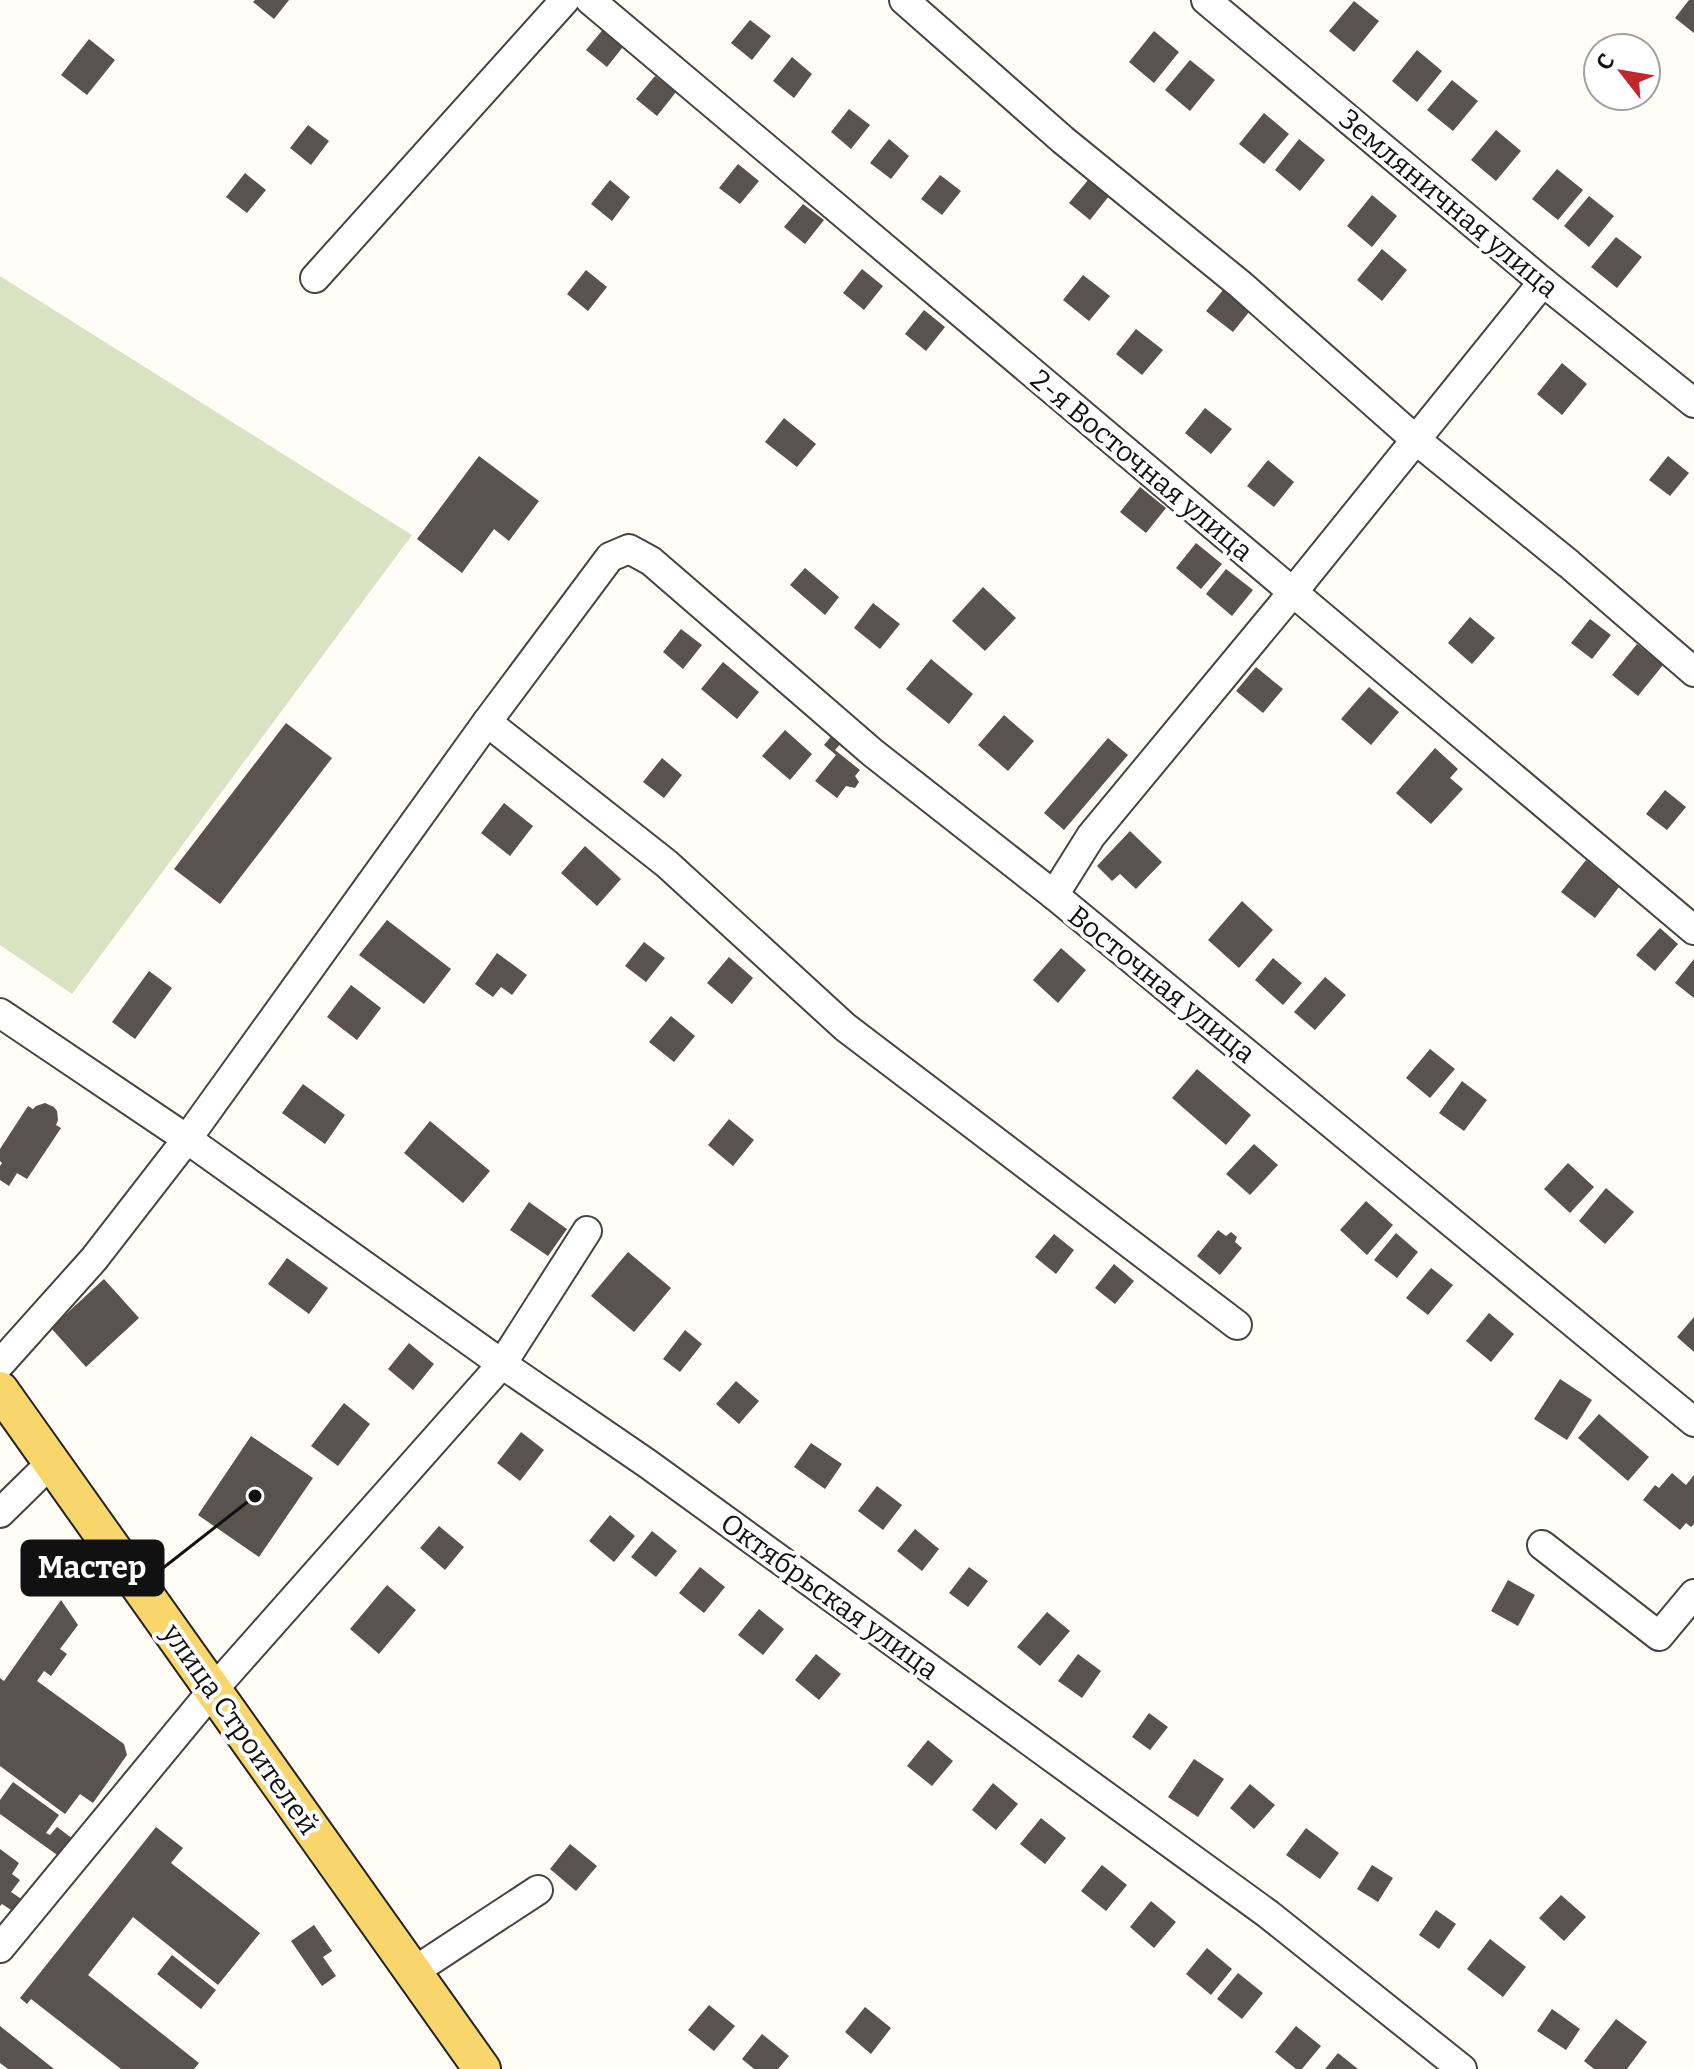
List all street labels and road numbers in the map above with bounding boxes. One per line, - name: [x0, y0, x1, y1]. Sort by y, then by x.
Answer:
- street label: Земляничная улица: [1333, 102, 1565, 305]
- street label: 2-я Восточная улица: [1024, 363, 1259, 568]
- street label: Восточная улица: [1062, 899, 1262, 1070]
- street label: Октябрьская улица: [714, 1506, 945, 1687]
- street label: улица Строителей: [155, 1617, 326, 1841]

